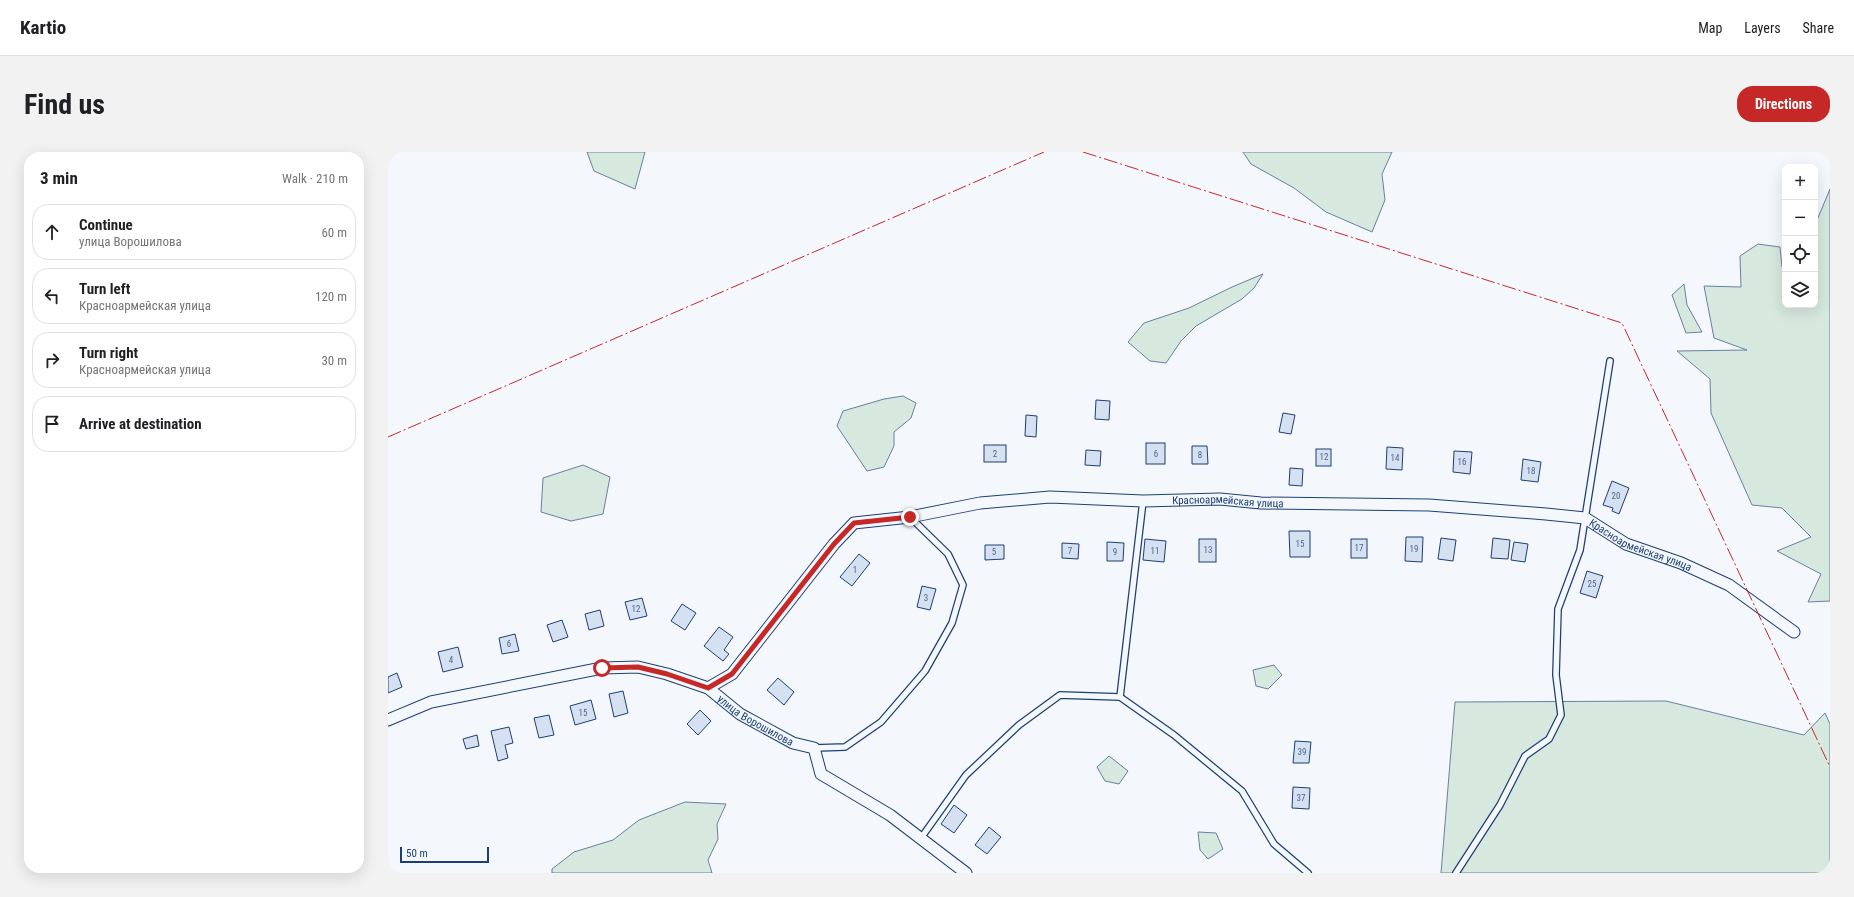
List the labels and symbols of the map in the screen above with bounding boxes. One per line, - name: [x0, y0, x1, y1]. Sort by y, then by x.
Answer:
- house number: 2: [993, 449, 998, 459]
- house number: 6: [1154, 449, 1158, 459]
- house number: 8: [1198, 450, 1202, 460]
- house number: 12: [1320, 452, 1329, 462]
- house number: 14: [1391, 453, 1400, 463]
- house number: 16: [1458, 457, 1466, 467]
- house number: 18: [1527, 466, 1535, 476]
- house number: 20: [1612, 491, 1620, 501]
- street label: Красноармейская улица: [1172, 492, 1284, 510]
- route end: [901, 508, 919, 526]
- street label: Красноармейская улица: [1587, 516, 1694, 574]
- house number: 15: [1296, 539, 1305, 549]
- house number: 17: [1355, 543, 1364, 553]
- house number: 19: [1410, 544, 1418, 554]
- house number: 13: [1204, 545, 1212, 555]
- house number: 7: [1068, 546, 1073, 556]
- house number: 11: [1151, 546, 1159, 556]
- house number: 5: [992, 547, 997, 557]
- house number: 9: [1113, 547, 1117, 557]
- house number: 1: [853, 565, 857, 575]
- house number: 25: [1588, 579, 1597, 589]
- house number: 3: [924, 593, 928, 603]
- house number: 12: [632, 604, 641, 614]
- house number: 6: [507, 639, 511, 649]
- house number: 4: [449, 655, 454, 665]
- route start: [593, 659, 611, 677]
- street label: улица Ворошилова: [715, 692, 796, 749]
- house number: 15: [579, 708, 588, 718]
- house number: 39: [1298, 747, 1306, 757]
- house number: 37: [1297, 793, 1306, 803]
- scale bar: [400, 845, 489, 864]

